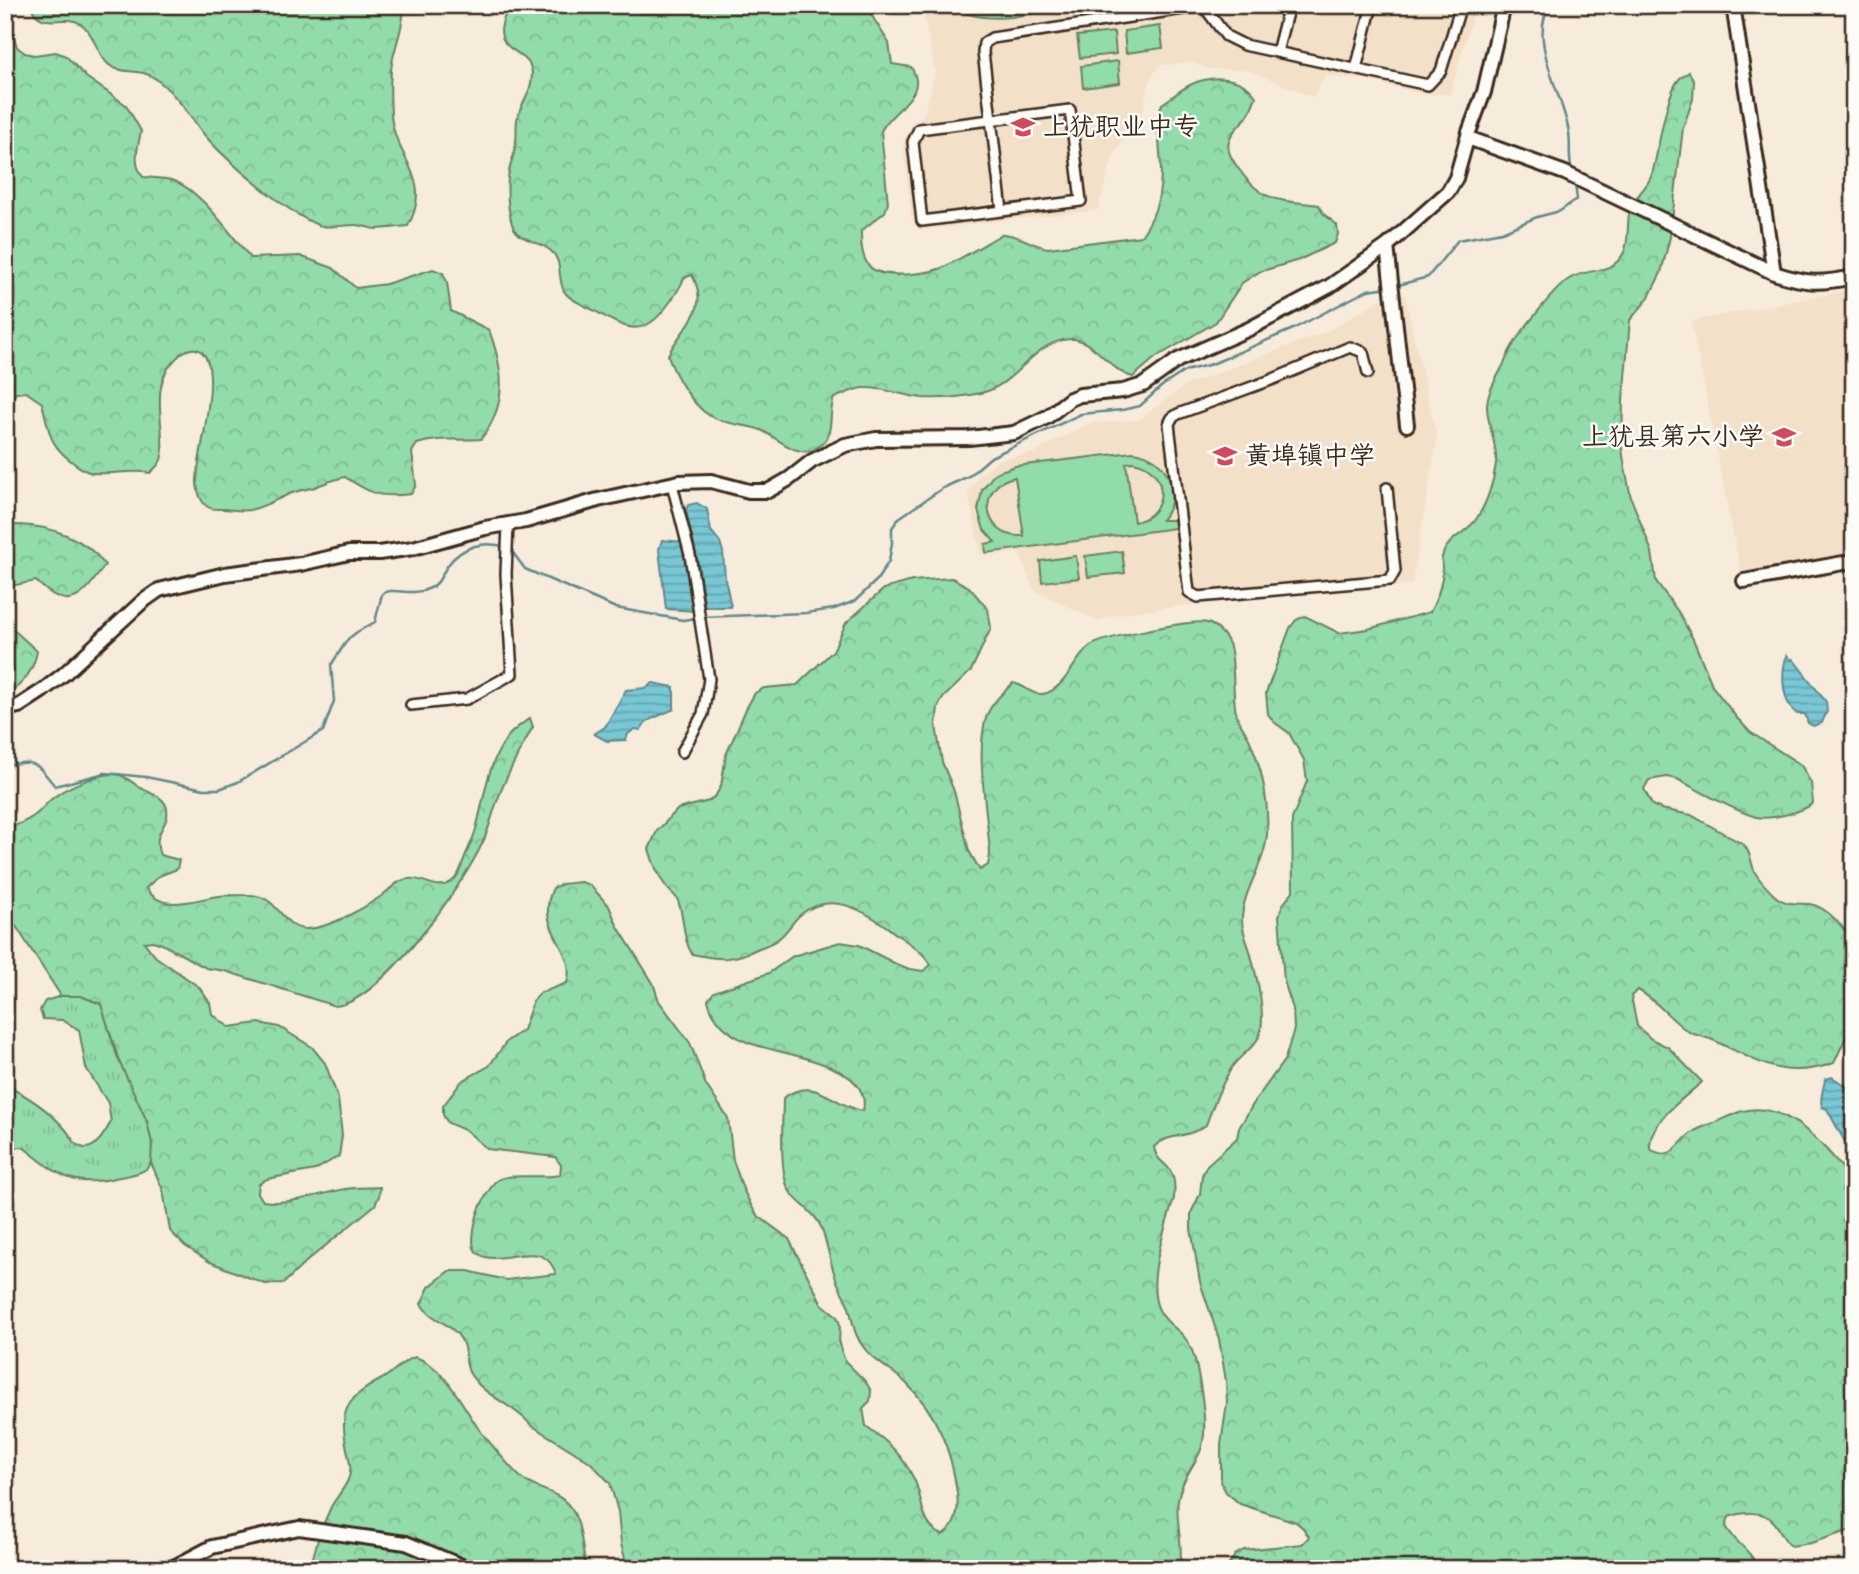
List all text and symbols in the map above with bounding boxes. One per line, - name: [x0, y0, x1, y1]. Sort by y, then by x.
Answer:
- place label: 上犹职业中专: [1043, 112, 1199, 142]
- school or university icon: 上犹职业中专: [1009, 113, 1037, 141]
- place label: 上犹县第六小学: [1582, 422, 1764, 452]
- school or university icon: 上犹县第六小学: [1770, 423, 1798, 451]
- place label: 黄埠镇中学: [1245, 441, 1375, 471]
- school or university icon: 黄埠镇中学: [1211, 442, 1239, 470]

